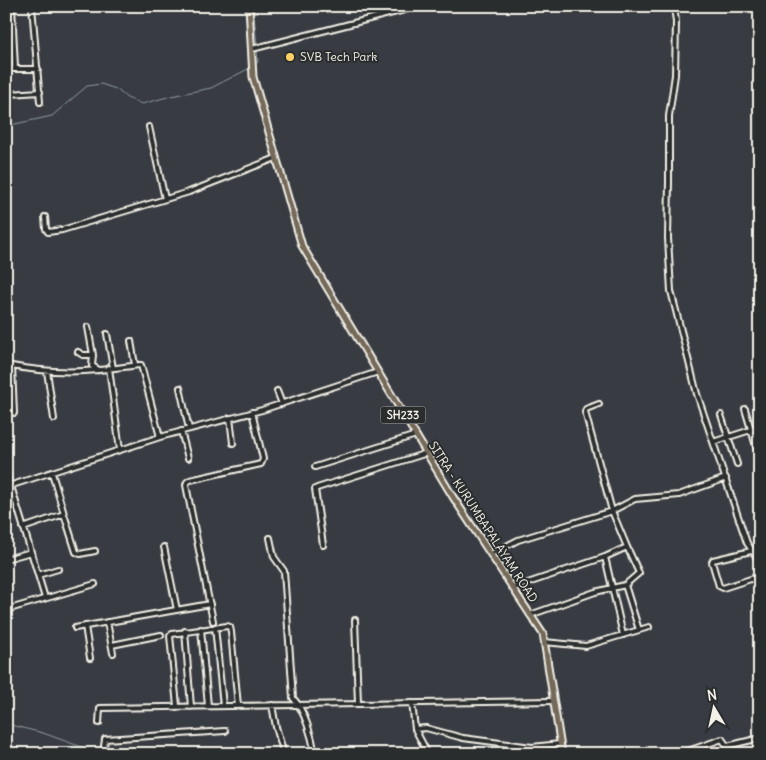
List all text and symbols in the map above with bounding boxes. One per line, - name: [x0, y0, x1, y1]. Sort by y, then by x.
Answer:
- place label: SVB Tech Park: [300, 49, 377, 64]
- marker: SVB Tech Park: [284, 51, 296, 63]
- road number: SH233: [380, 406, 426, 424]
- street label: SITRA - KURUMBAPALAYAM ROAD: [426, 438, 541, 605]
- north arrow: [688, 682, 738, 732]
- text: N: [706, 686, 718, 705]

